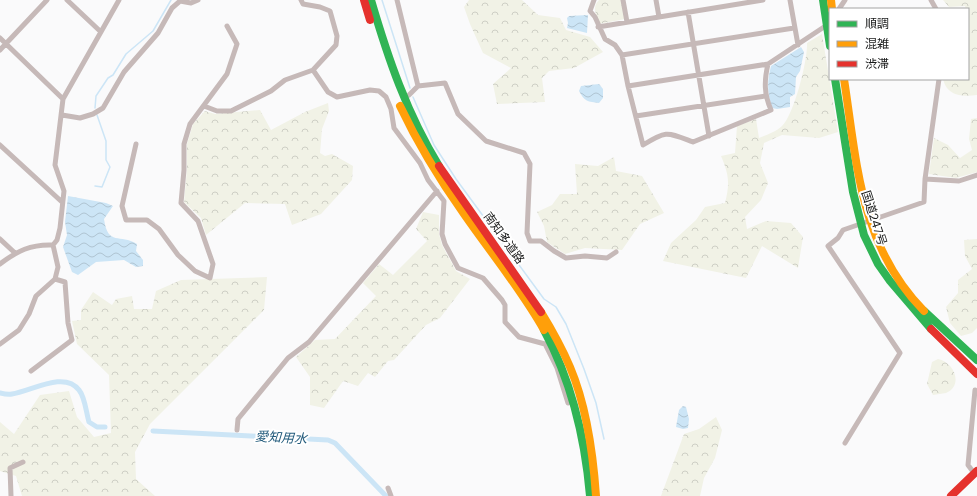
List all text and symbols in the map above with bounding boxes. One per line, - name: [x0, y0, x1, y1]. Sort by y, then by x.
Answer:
- legend: [829, 8, 969, 80]
- text: 順調: [865, 15, 889, 32]
- text: 混雑: [865, 35, 889, 52]
- text: 渋滞: [865, 55, 889, 72]
- street label: 国道247号: [858, 188, 891, 248]
- street label: 南知多道路: [480, 208, 529, 267]
- water label: 愛知用水: [255, 427, 309, 448]

